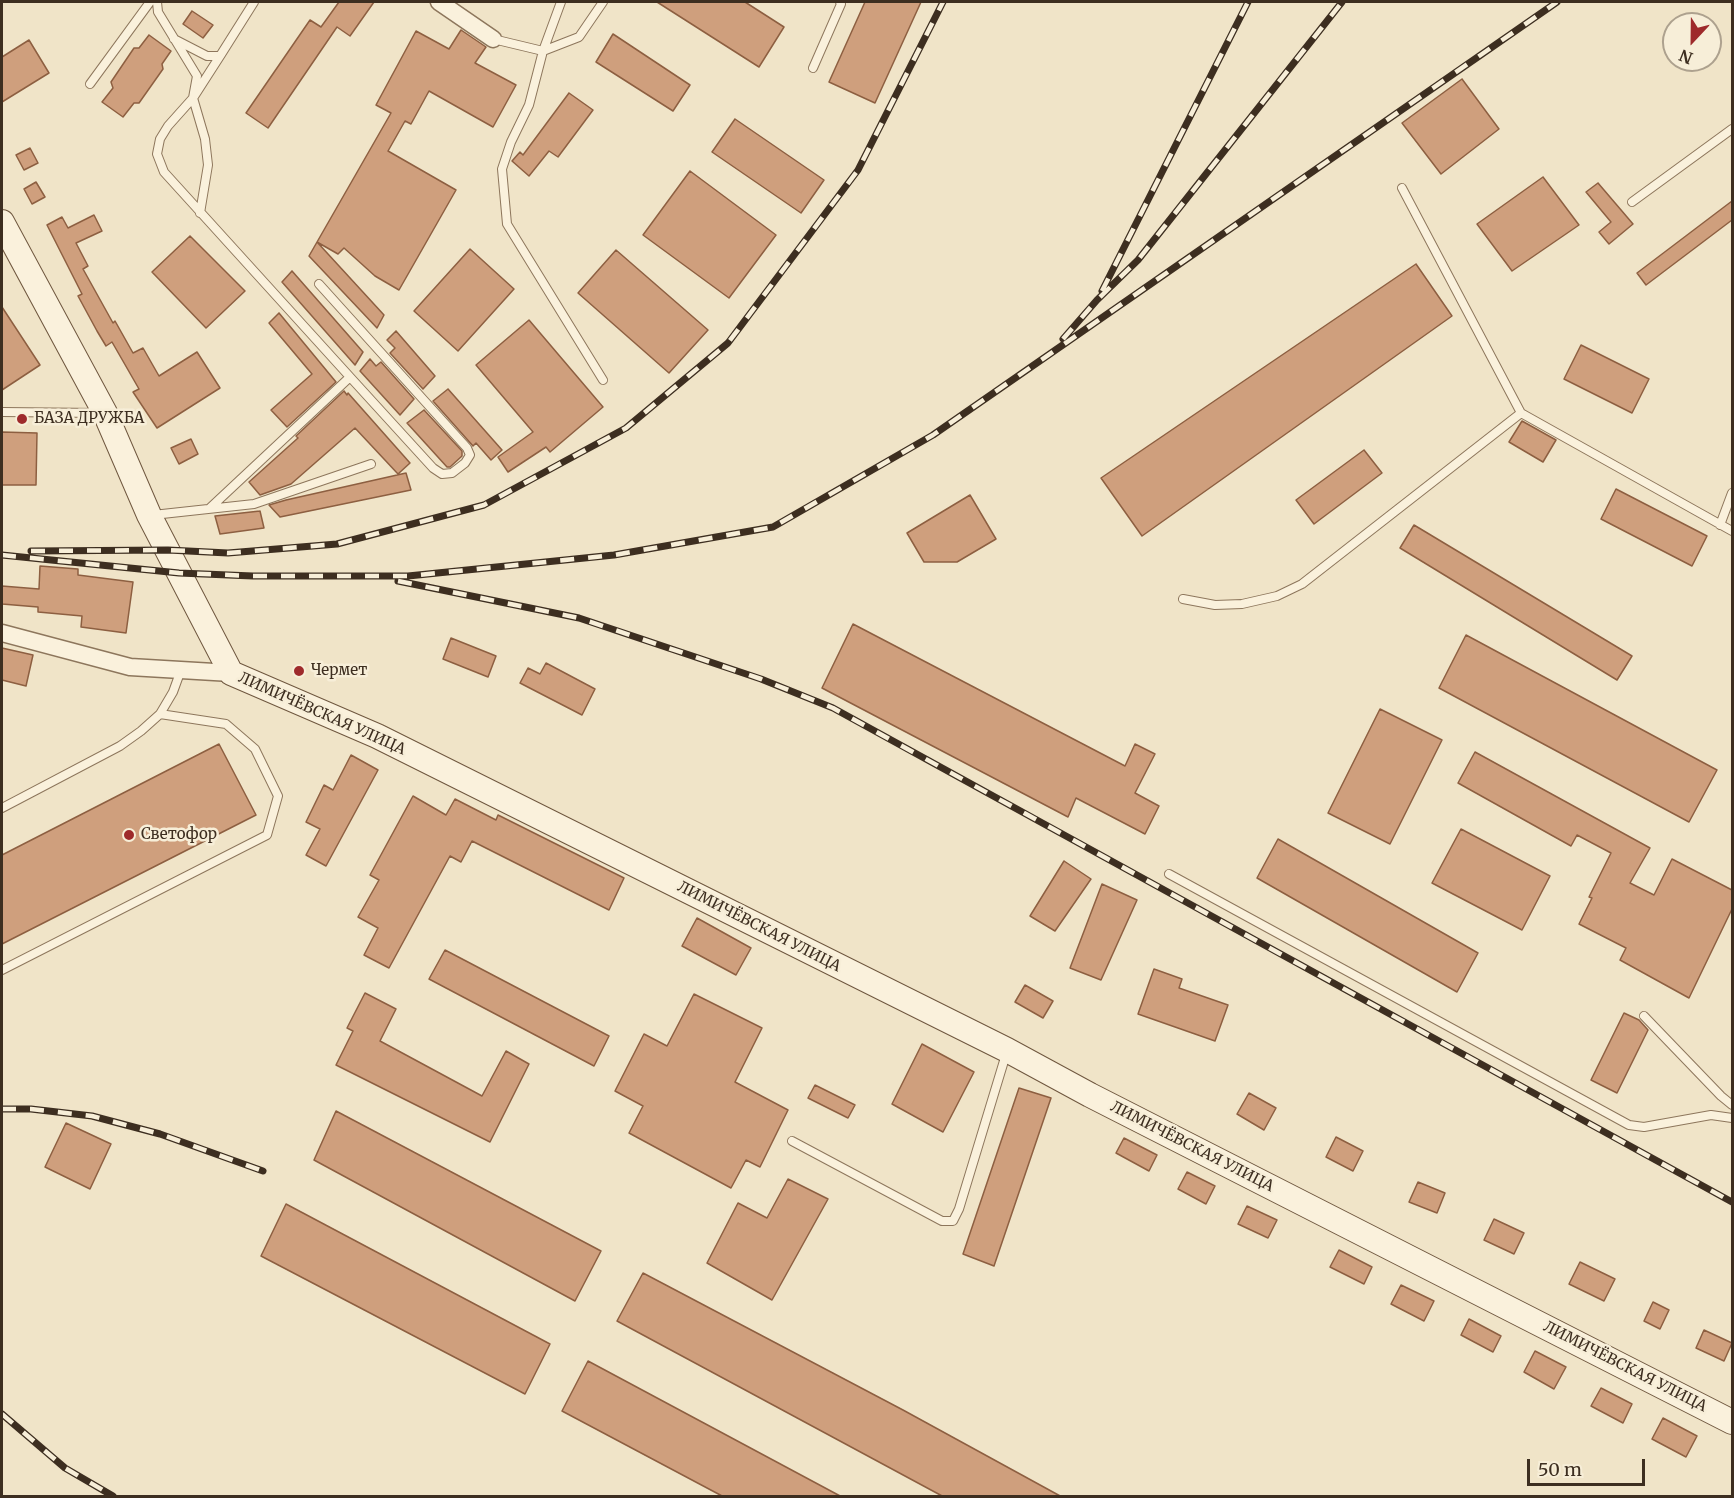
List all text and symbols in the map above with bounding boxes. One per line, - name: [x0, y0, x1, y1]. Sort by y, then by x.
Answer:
- north arrow: [1662, 12, 1722, 72]
- text: N: [1676, 45, 1696, 68]
- place label: БАЗА ДРУЖБА: [34, 410, 144, 428]
- marker: БАЗА ДРУЖБА: [15, 412, 29, 426]
- place label: Чермет: [311, 662, 367, 680]
- marker: Чермет: [292, 664, 306, 678]
- street label: ЛИМИЧЁВСКАЯ УЛИЦА: [236, 669, 408, 759]
- place label: Светофор: [141, 826, 217, 844]
- marker: Светофор: [122, 828, 136, 842]
- street label: ЛИМИЧЁВСКАЯ УЛИЦА: [674, 878, 844, 976]
- street label: ЛИМИЧЁВСКАЯ УЛИЦА: [1107, 1098, 1277, 1196]
- street label: ЛИМИЧЁВСКАЯ УЛИЦА: [1540, 1318, 1710, 1416]
- scale bar: [1530, 1447, 1648, 1485]
- text: 50 m: [1538, 1458, 1582, 1481]

